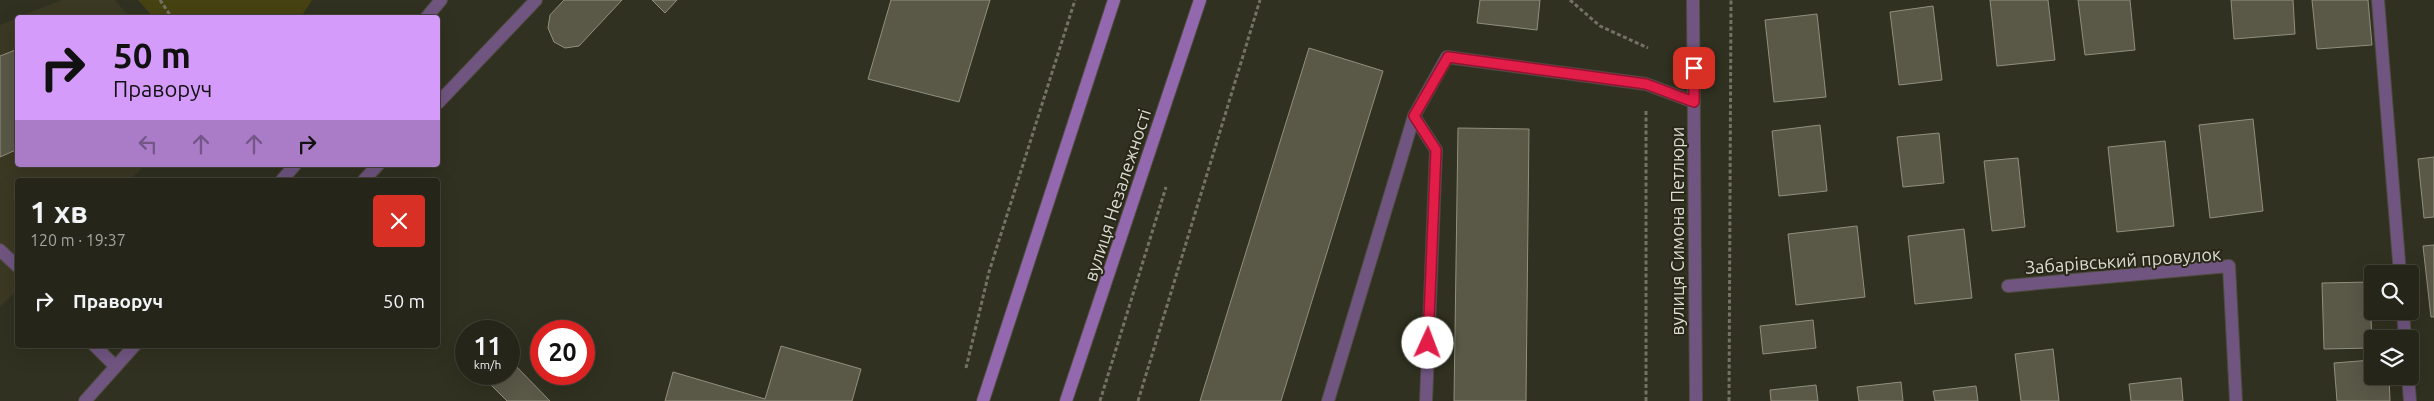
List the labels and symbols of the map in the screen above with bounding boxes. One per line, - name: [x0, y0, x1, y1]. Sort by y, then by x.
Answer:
- pin: [1673, 47, 1715, 89]
- street label: вулиця Незалежності: [1080, 106, 1154, 284]
- street label: вулиця Симона Петлюри: [1667, 127, 1687, 335]
- street label: Забарівський провулок: [2024, 243, 2222, 277]
- position arrow: [1401, 316, 1453, 368]
- speed limit sign: 20: [530, 320, 595, 385]

